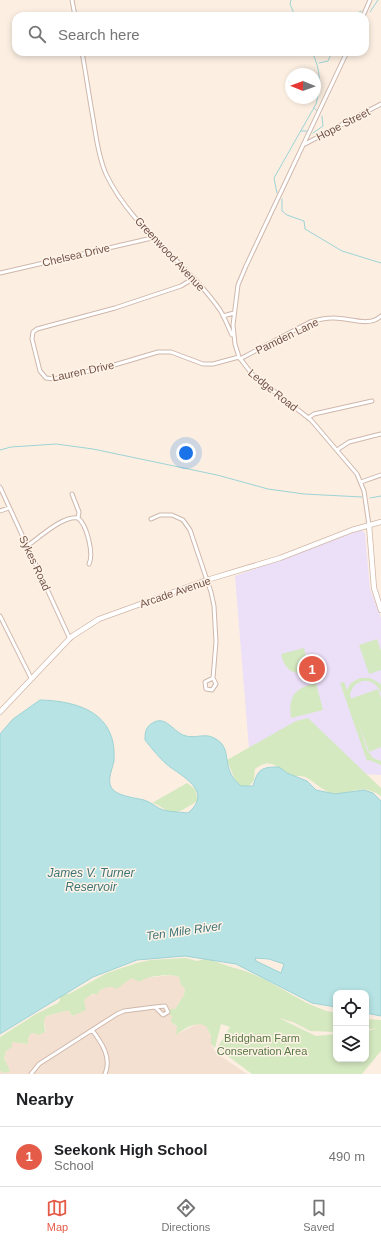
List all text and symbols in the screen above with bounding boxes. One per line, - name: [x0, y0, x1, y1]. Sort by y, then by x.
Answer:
- search box: [12, 12, 369, 56]
- icon: search: [26, 23, 48, 45]
- text: Search here: [58, 26, 140, 43]
- north arrow: [285, 68, 321, 104]
- street label: Hope Street: [314, 105, 372, 143]
- street label: Greenwood Avenue: [133, 215, 207, 293]
- street label: Chelsea Drive: [41, 241, 111, 269]
- street label: Pamden Lane: [254, 316, 320, 356]
- street label: Lauren Drive: [51, 359, 115, 383]
- street label: Ledge Road: [246, 366, 300, 414]
- your location: [176, 443, 196, 463]
- street label: Sykes Road: [17, 534, 53, 592]
- street label: Arcade Avenue: [138, 574, 212, 610]
- pin: 1: [299, 654, 325, 684]
- water label: James V. Turner Reservoir: [47, 866, 135, 894]
- water label: Ten Mile River: [145, 919, 224, 943]
- map controls: [333, 990, 369, 1062]
- button: locate: [333, 990, 369, 1026]
- button: layers: [333, 1026, 369, 1062]
- park label: Bridgham Farm Conservation Area: [217, 1032, 308, 1057]
- text: Nearby: [16, 1090, 74, 1109]
- text: Seekonk High School: [54, 1141, 207, 1158]
- text: 1: [25, 1149, 33, 1164]
- text: 490 m: [329, 1149, 365, 1164]
- text: School: [54, 1158, 94, 1173]
- tab: Map: [46, 1197, 68, 1233]
- tab: Directions: [161, 1197, 210, 1233]
- tab: Saved: [303, 1197, 334, 1233]

